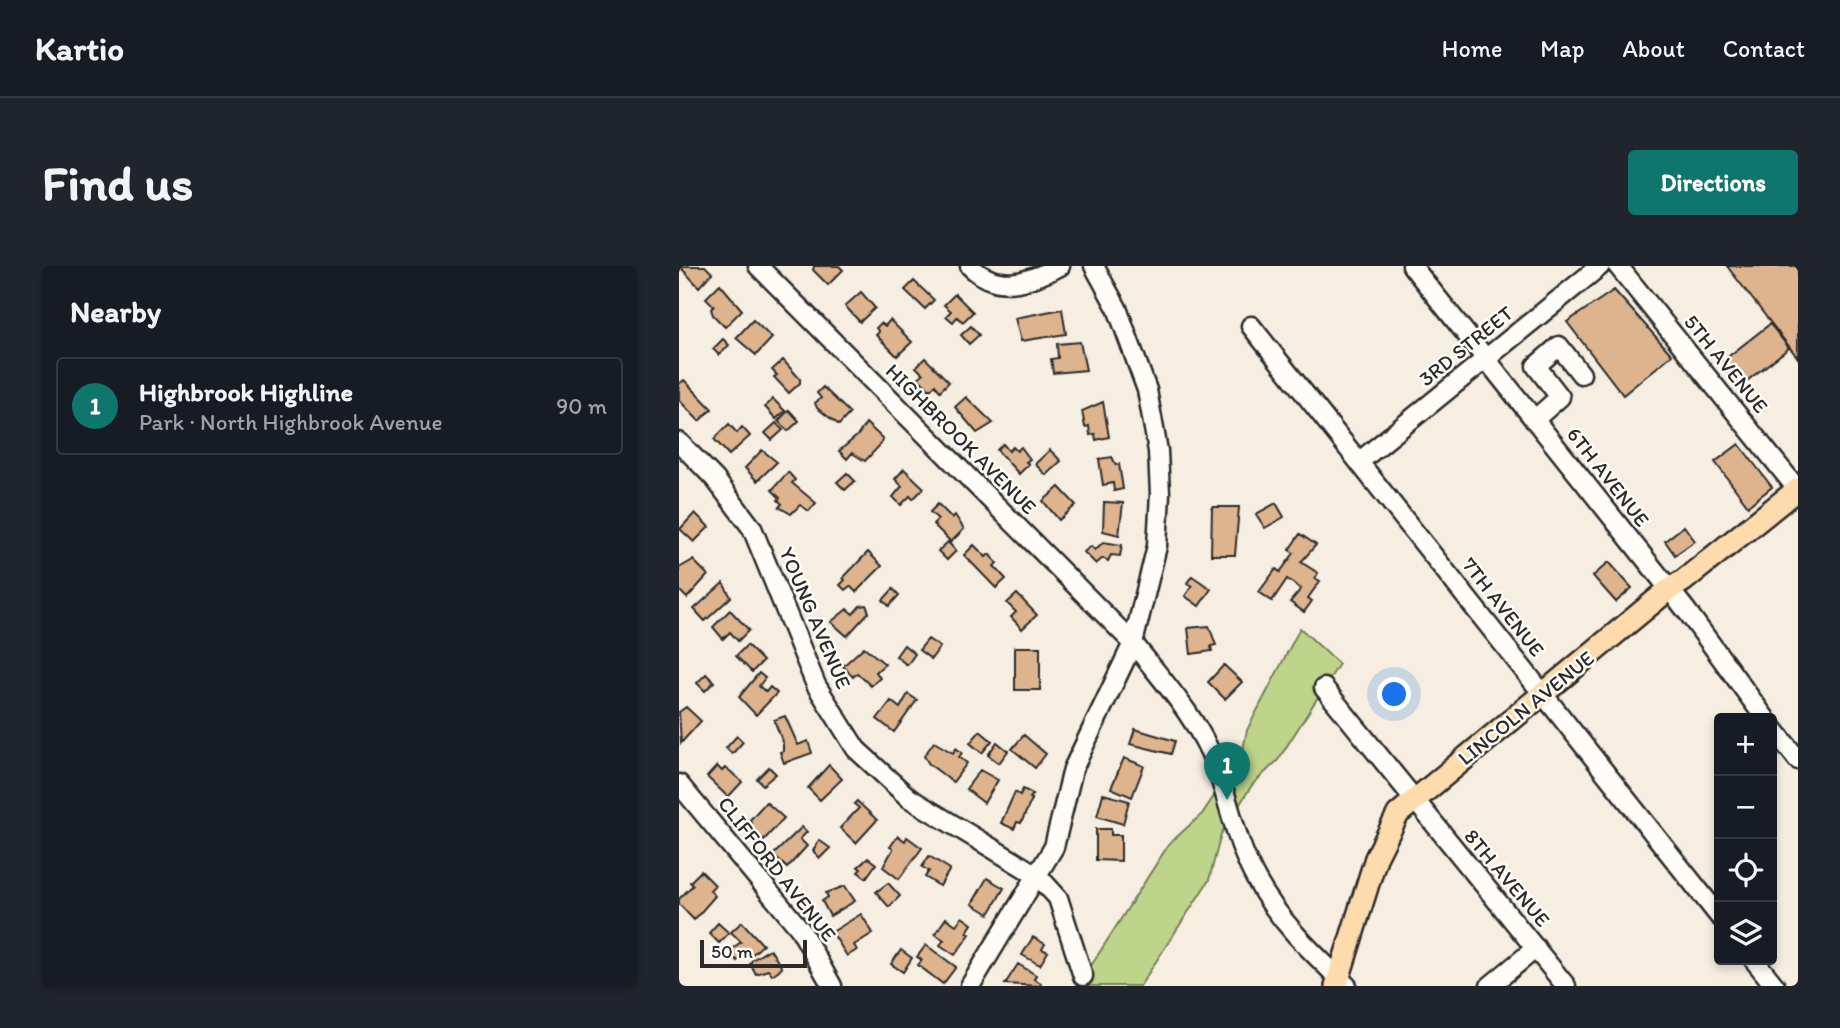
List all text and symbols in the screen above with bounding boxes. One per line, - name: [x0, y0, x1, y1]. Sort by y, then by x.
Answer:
- text: Kartio: [35, 29, 124, 68]
- text: Home: [1442, 34, 1502, 63]
- text: Map: [1540, 34, 1584, 63]
- text: About: [1622, 34, 1685, 63]
- text: Contact: [1723, 34, 1805, 63]
- button: Directions: [1628, 150, 1798, 215]
- text: Find us: [42, 153, 193, 212]
- text: Nearby: [70, 293, 161, 330]
- street label: 3RD STREET: [1414, 300, 1518, 391]
- street label: 5TH AVENUE: [1679, 309, 1774, 418]
- street label: HIGHBROOK AVENUE: [881, 358, 1042, 519]
- text: Highbrook Highline: [139, 376, 353, 408]
- text: 1: [90, 392, 100, 420]
- text: 90 m: [556, 392, 607, 420]
- text: Park · North Highbrook Avenue: [139, 408, 443, 436]
- street label: 6TH AVENUE: [1562, 422, 1655, 531]
- street label: YOUNG AVENUE: [774, 543, 857, 692]
- street label: 7TH AVENUE: [1457, 552, 1550, 661]
- street label: LINCOLN AVENUE: [1453, 645, 1599, 770]
- your location: [1377, 677, 1411, 711]
- map controls: [1714, 713, 1777, 965]
- button: +: [1714, 713, 1777, 776]
- pin: 1: [1204, 742, 1250, 800]
- button: −: [1714, 776, 1777, 839]
- street label: CLIFFORD AVENUE: [713, 791, 842, 946]
- street label: 8TH AVENUE: [1459, 824, 1555, 932]
- button: locate: [1714, 839, 1777, 902]
- button: layers: [1714, 902, 1777, 965]
- scale bar: [700, 937, 807, 969]
- text: 50 m: [711, 940, 753, 963]

